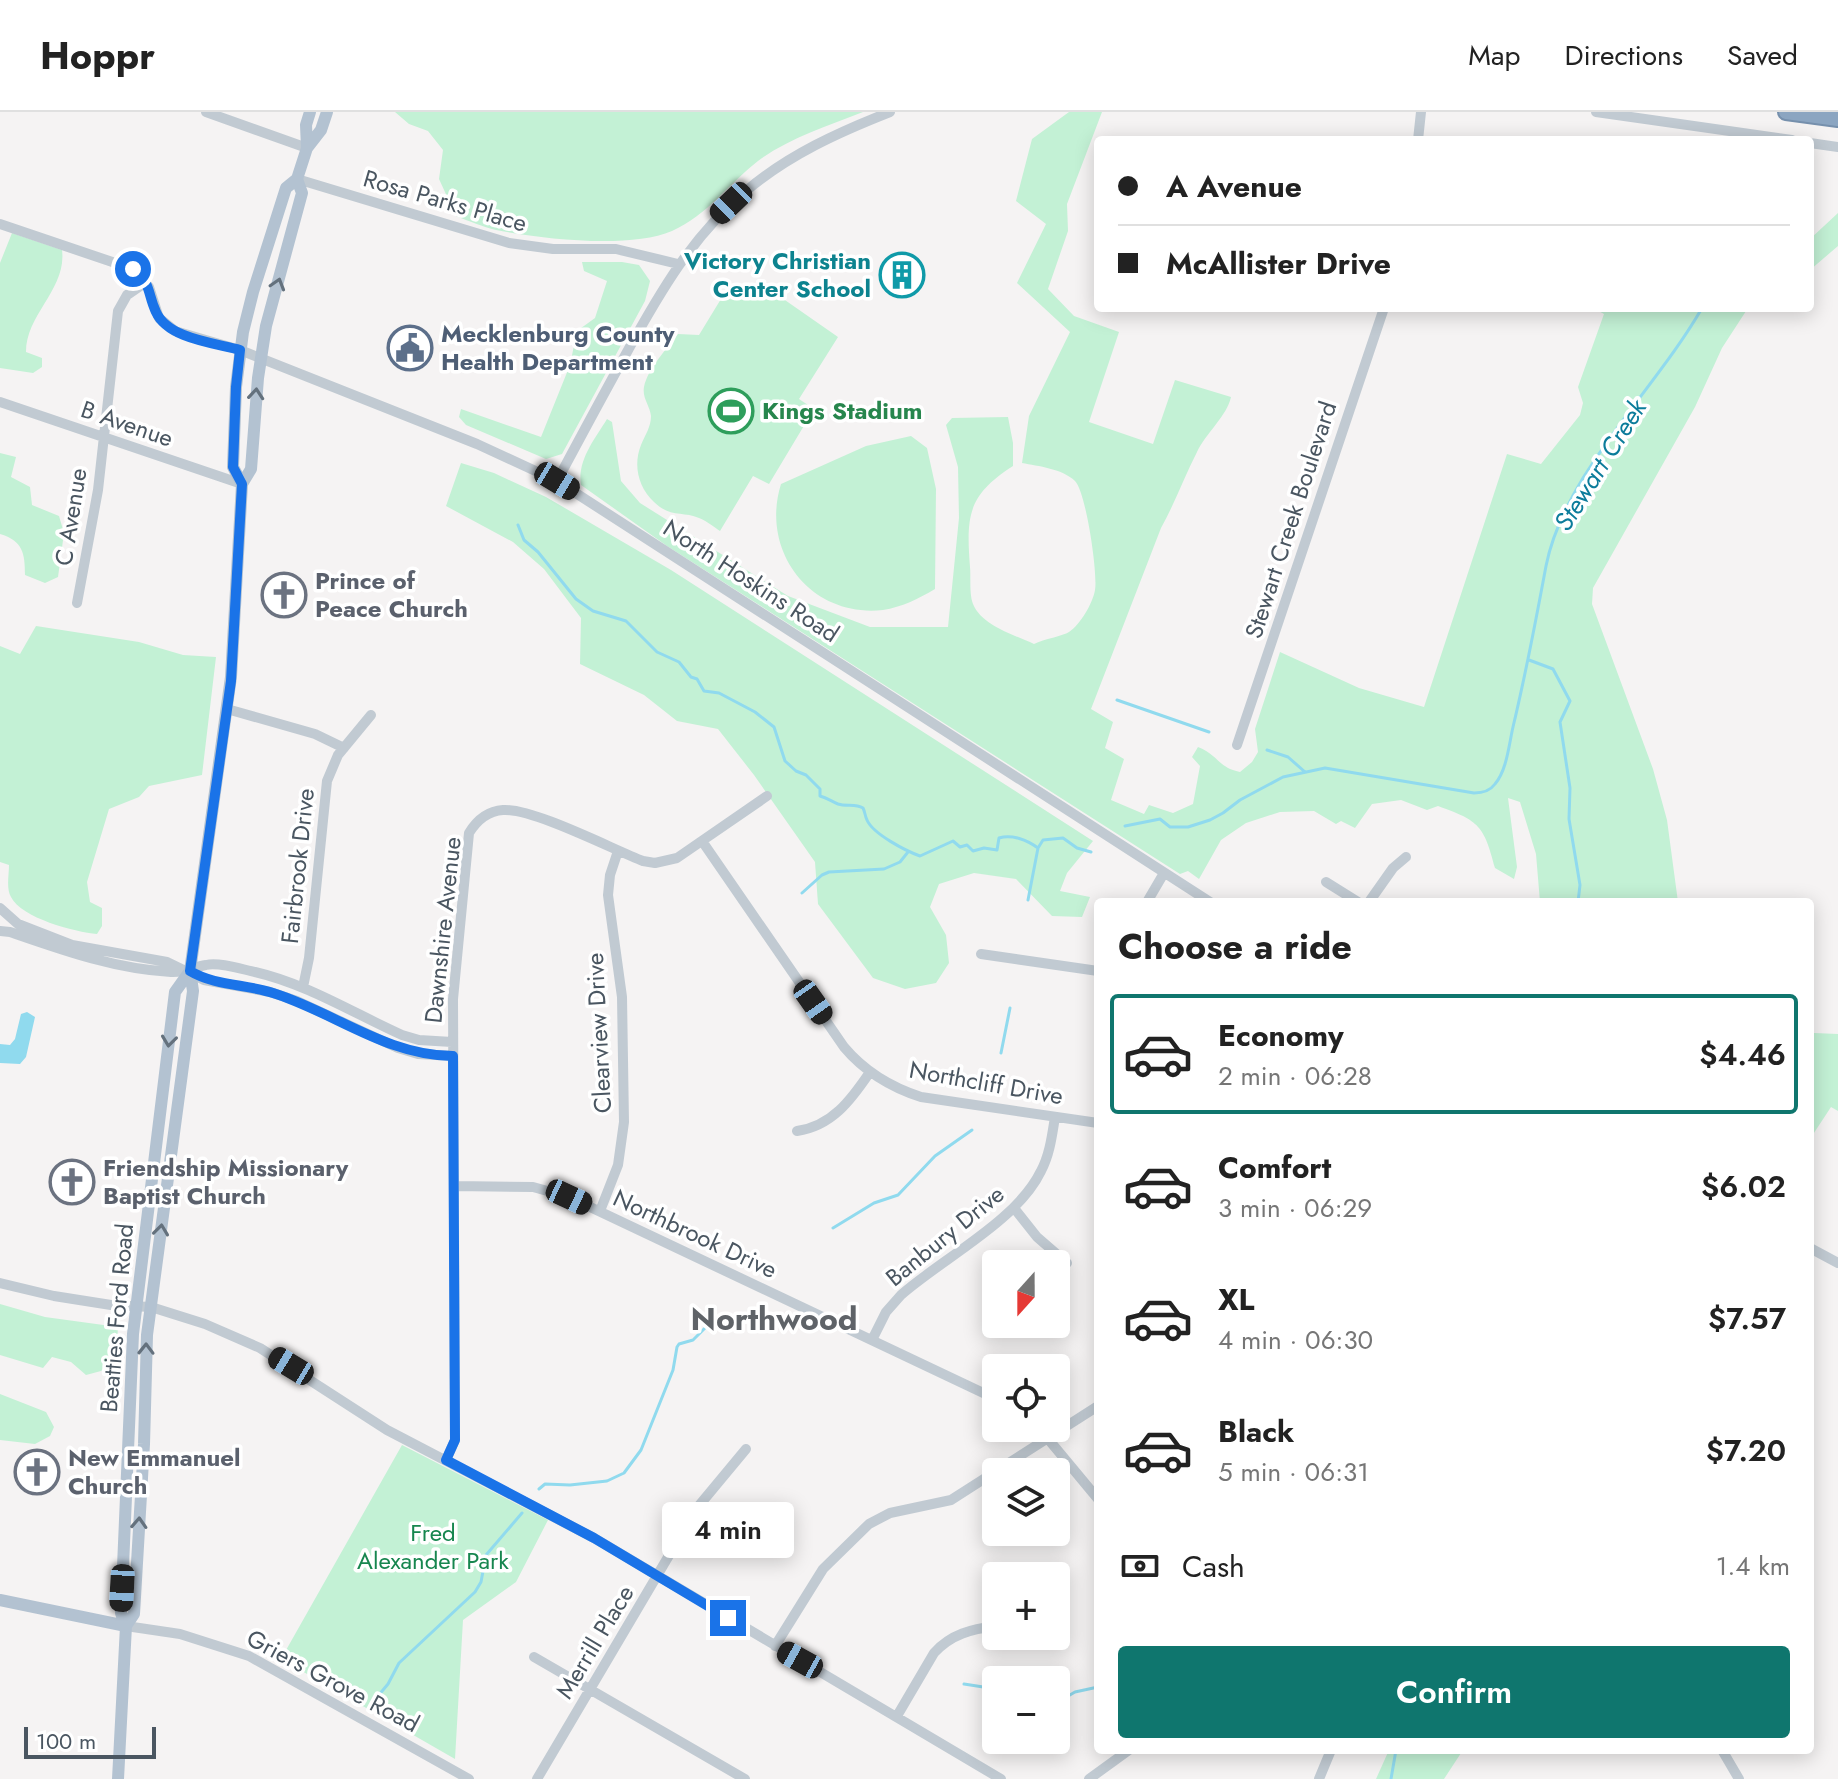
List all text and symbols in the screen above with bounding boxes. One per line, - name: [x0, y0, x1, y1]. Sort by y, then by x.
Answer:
- text: Hoppr: [40, 28, 155, 83]
- text: Map: [1468, 35, 1520, 76]
- text: Directions: [1564, 35, 1683, 76]
- text: Saved: [1727, 35, 1798, 76]
- street label: Rosa Parks Place: [359, 160, 531, 241]
- text: A Avenue: [1166, 165, 1302, 208]
- car: [705, 178, 757, 228]
- text: McAllister Drive: [1166, 242, 1391, 285]
- place label: Victory Christian Center School: [683, 243, 871, 306]
- route start: [115, 251, 151, 287]
- building icon: Victory Christian Center School: [878, 251, 926, 299]
- one-way arrow: [268, 277, 284, 291]
- place label: Mecklenburg County Health Department: [441, 316, 675, 379]
- public building icon: Mecklenburg County Health Department: [386, 324, 434, 372]
- one-way arrow: [247, 387, 264, 400]
- sports icon: Kings Stadium: [707, 387, 755, 435]
- water label: Stewart Creek: [1544, 390, 1657, 538]
- street label: B Avenue: [76, 391, 178, 456]
- place label: Kings Stadium: [762, 393, 922, 428]
- street label: Stewart Creek Boulevard: [1236, 397, 1345, 643]
- car: [530, 458, 584, 504]
- street label: C Avenue: [46, 466, 95, 568]
- street label: North Hoskins Road: [656, 510, 846, 651]
- place label: Prince of Peace Church: [315, 563, 468, 626]
- church icon: Prince of Peace Church: [260, 571, 308, 619]
- street label: Fairbrook Drive: [272, 786, 323, 945]
- street label: Dawnshire Avenue: [415, 835, 470, 1025]
- text: Choose a ride: [1118, 920, 1352, 972]
- street label: Clearview Drive: [577, 952, 620, 1114]
- car: [789, 975, 837, 1029]
- text: Economy: [1218, 1014, 1344, 1057]
- icon: car: [1122, 1018, 1194, 1090]
- text: $4.46: [1699, 1033, 1786, 1076]
- one-way arrow: [161, 1034, 178, 1047]
- street label: Northcliff Drive: [906, 1052, 1066, 1113]
- text: 2 min · 06:28: [1218, 1057, 1372, 1095]
- text: Comfort: [1218, 1146, 1331, 1189]
- place label: Friendship Missionary Baptist Church: [103, 1150, 349, 1213]
- icon: car: [1122, 1150, 1194, 1222]
- church icon: Friendship Missionary Baptist Church: [48, 1158, 96, 1206]
- text: $6.02: [1701, 1165, 1786, 1208]
- car: [542, 1176, 596, 1218]
- street label: Banbury Drive: [878, 1177, 1012, 1294]
- street label: Northbrook Drive: [608, 1180, 783, 1287]
- text: 3 min · 06:29: [1218, 1189, 1372, 1227]
- street label: Beatties Ford Road: [91, 1222, 142, 1414]
- one-way arrow: [152, 1223, 169, 1237]
- north arrow: [982, 1250, 1070, 1338]
- map controls: [982, 1250, 1070, 1754]
- text: XL: [1218, 1278, 1254, 1321]
- icon: car: [1122, 1282, 1194, 1354]
- district label: Northwood: [690, 1296, 858, 1342]
- text: $7.57: [1708, 1297, 1786, 1340]
- text: 4 min · 06:30: [1218, 1321, 1373, 1359]
- one-way arrow: [138, 1342, 155, 1355]
- car: [264, 1343, 318, 1389]
- button: locate: [982, 1354, 1070, 1442]
- text: Black: [1218, 1410, 1294, 1453]
- icon: car: [1122, 1414, 1194, 1486]
- text: $7.20: [1706, 1429, 1786, 1472]
- place label: New Emmanuel Church: [68, 1440, 241, 1503]
- church icon: New Emmanuel Church: [13, 1448, 61, 1496]
- text: 5 min · 06:31: [1218, 1453, 1369, 1491]
- button: layers: [982, 1458, 1070, 1546]
- callout: 4 min: [662, 1502, 794, 1558]
- text: 4 min: [694, 1511, 762, 1549]
- park label: Fred Alexander Park: [357, 1515, 509, 1578]
- one-way arrow: [130, 1516, 147, 1529]
- icon: cash: [1118, 1544, 1162, 1588]
- text: Cash: [1182, 1545, 1245, 1588]
- text: 1.4 km: [1716, 1547, 1790, 1585]
- button: +: [982, 1562, 1070, 1650]
- car: [109, 1563, 135, 1613]
- street label: Merrill Place: [547, 1578, 642, 1705]
- route end: [710, 1600, 746, 1636]
- street label: Griers Grove Road: [241, 1620, 426, 1741]
- car: [773, 1638, 827, 1682]
- button: Confirm: [1118, 1646, 1790, 1738]
- button: −: [982, 1666, 1070, 1754]
- scale bar: [24, 1723, 156, 1759]
- text: 100 m: [36, 1725, 96, 1757]

